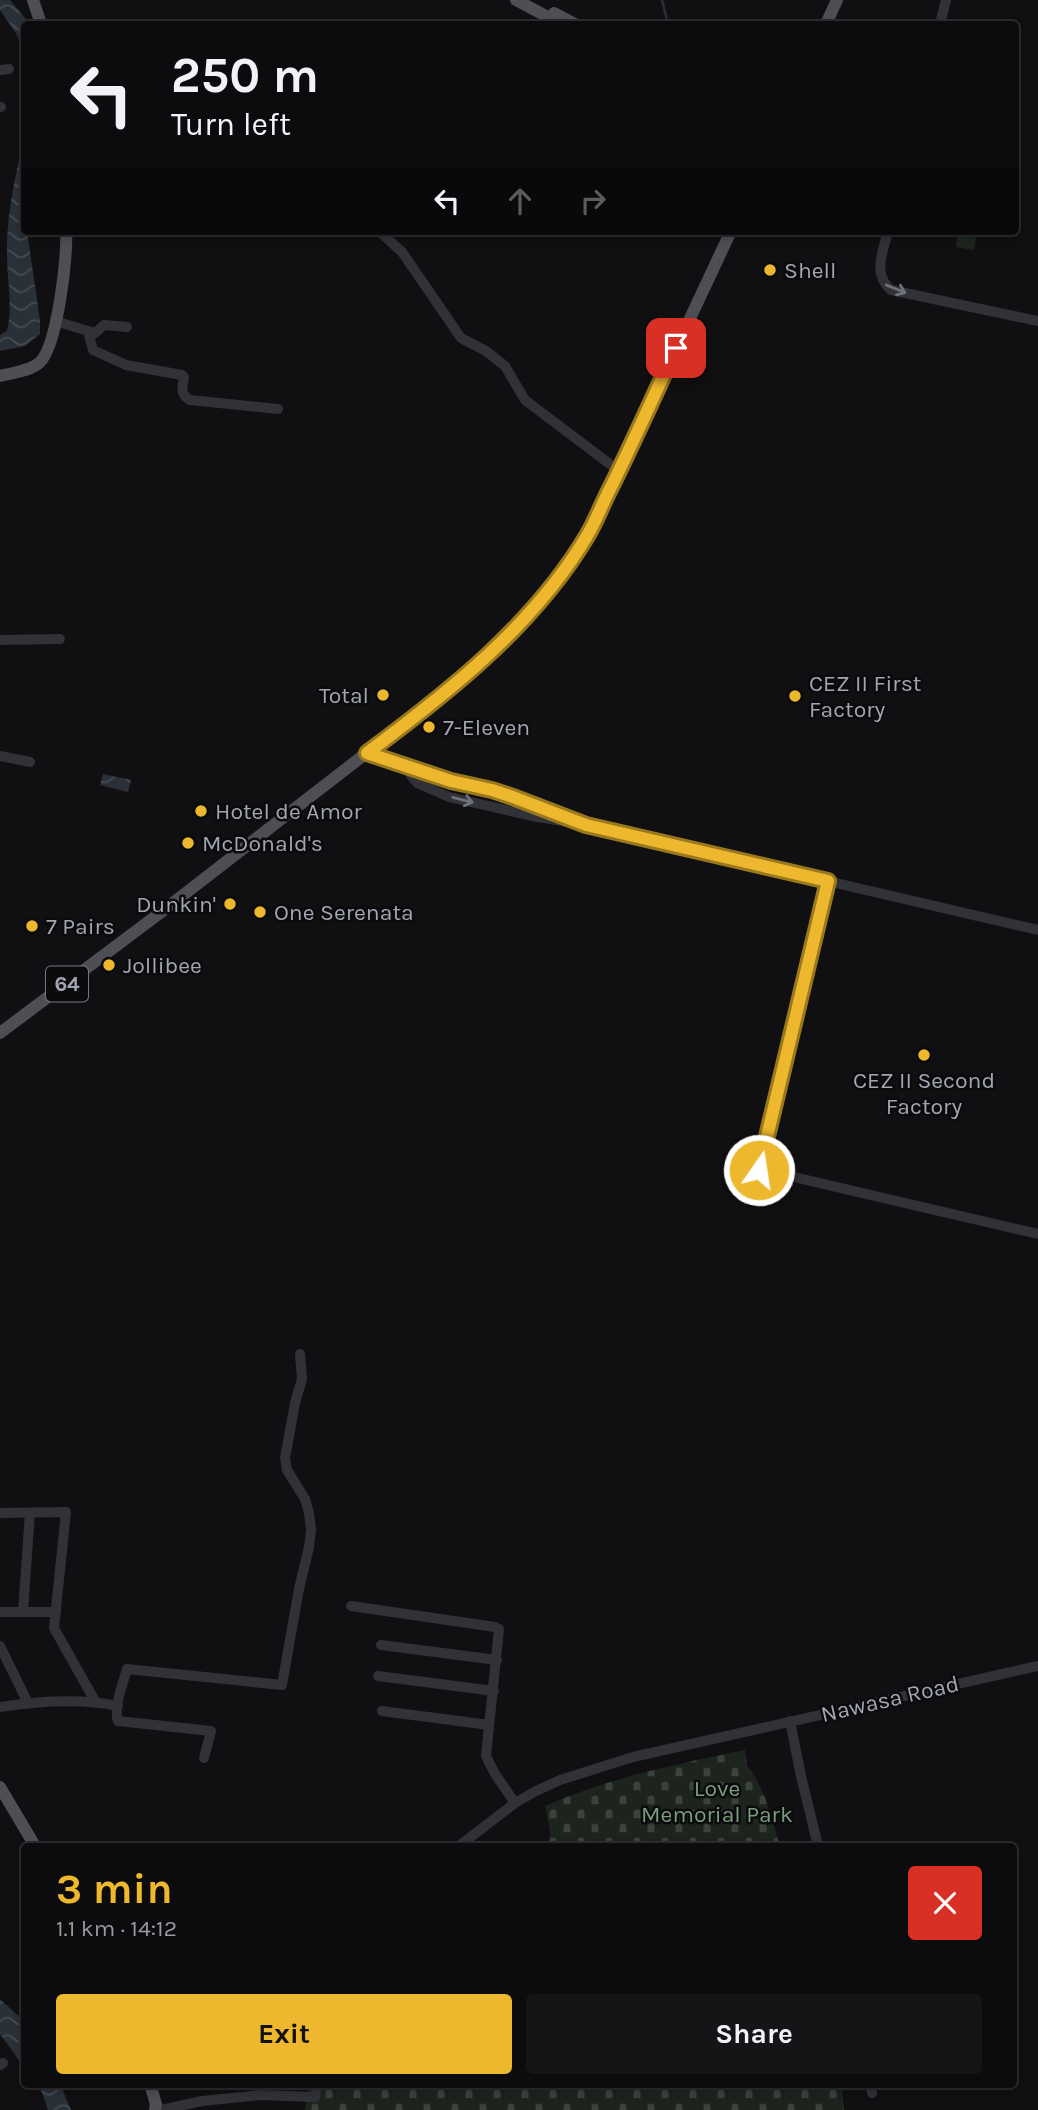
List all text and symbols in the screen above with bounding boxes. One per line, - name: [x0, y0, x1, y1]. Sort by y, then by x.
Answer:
- text: 250 m: [171, 47, 319, 104]
- icon: left: [56, 49, 147, 140]
- text: Turn left: [171, 106, 291, 143]
- icon: left: [428, 182, 466, 220]
- icon: ahead: [501, 182, 539, 220]
- icon: right: [574, 182, 612, 220]
- place label: Shell: [784, 257, 836, 284]
- marker: Shell: [762, 262, 778, 278]
- one-way arrow: [885, 284, 906, 296]
- pin: [646, 318, 706, 378]
- icon: arrive: [657, 329, 695, 367]
- place label: CEZ II First Factory: [809, 670, 922, 723]
- place label: Total: [319, 682, 369, 709]
- marker: Total: [375, 687, 391, 703]
- marker: CEZ II First Factory: [787, 688, 803, 704]
- place label: 7-Eleven: [443, 714, 530, 741]
- marker: 7-Eleven: [421, 719, 437, 735]
- one-way arrow: [451, 794, 474, 807]
- place label: Hotel de Amor: [215, 798, 363, 825]
- marker: Hotel de Amor: [193, 803, 209, 819]
- place label: McDonald's: [202, 830, 323, 857]
- marker: McDonald's: [180, 835, 196, 851]
- place label: Dunkin': [136, 891, 216, 918]
- marker: Dunkin': [222, 896, 238, 912]
- place label: One Serenata: [274, 899, 414, 926]
- marker: One Serenata: [252, 904, 268, 920]
- place label: 7 Pairs: [46, 913, 115, 940]
- marker: 7 Pairs: [24, 918, 40, 934]
- place label: Jollibee: [123, 952, 202, 979]
- marker: Jollibee: [101, 957, 117, 973]
- road number: 64: [46, 967, 88, 1002]
- marker: CEZ II Second Factory: [916, 1047, 932, 1063]
- place label: CEZ II Second Factory: [853, 1067, 995, 1120]
- position arrow: [722, 1133, 796, 1207]
- street label: Nawasa Road: [818, 1670, 962, 1728]
- park label: Love Memorial Park: [641, 1775, 793, 1828]
- text: 3 min: [56, 1864, 173, 1914]
- button: close: [908, 1866, 982, 1940]
- text: 1.1 km · 14:12: [56, 1915, 177, 1942]
- button: Exit: [56, 1994, 512, 2074]
- button: Share: [526, 1994, 982, 2074]

